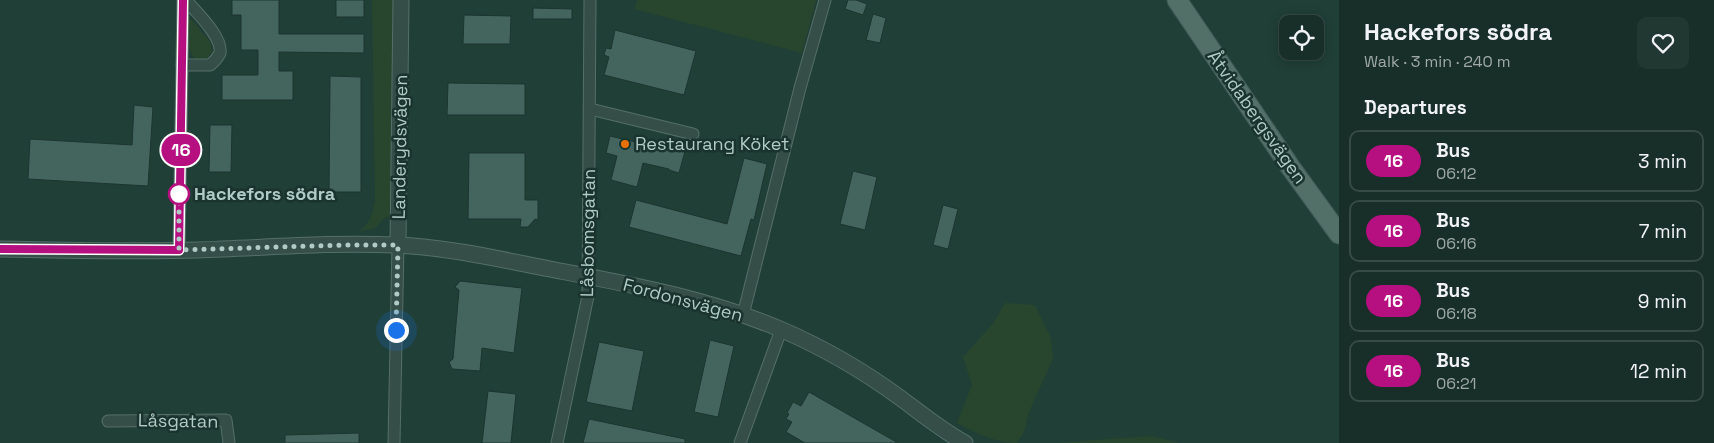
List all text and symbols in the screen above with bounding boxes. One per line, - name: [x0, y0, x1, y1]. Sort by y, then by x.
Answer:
- map controls: [1279, 15, 1324, 60]
- button: locate: [1279, 15, 1324, 60]
- text: Hackefors södra: [1364, 16, 1552, 47]
- button: heart: [1637, 17, 1689, 69]
- street label: Åtvidabergsvägen: [1203, 46, 1312, 188]
- text: Walk · 3 min · 240 m: [1364, 51, 1511, 72]
- street label: Landerydsvägen: [387, 74, 412, 220]
- text: Departures: [1364, 95, 1467, 120]
- place label: Restaurang Köket: [635, 132, 789, 155]
- line badge: 16: [158, 134, 204, 166]
- text: 16: [171, 138, 191, 161]
- marker: Restaurang Köket: [619, 138, 631, 150]
- text: Bus: [1436, 138, 1470, 163]
- text: 16: [1384, 149, 1403, 172]
- text: 3 min: [1638, 149, 1687, 174]
- text: 06:12: [1436, 163, 1476, 184]
- street label: Låsbomsgatan: [575, 169, 600, 297]
- place label: Hackefors södra: [194, 182, 336, 205]
- marker: Hackefors södra: [168, 183, 190, 205]
- text: Bus: [1436, 208, 1470, 233]
- text: 16: [1384, 219, 1403, 242]
- text: 7 min: [1639, 219, 1687, 244]
- text: 06:16: [1436, 233, 1477, 254]
- street label: Fordonsvägen: [621, 273, 745, 327]
- text: Bus: [1436, 278, 1470, 303]
- text: 16: [1384, 289, 1403, 312]
- text: 9 min: [1638, 289, 1687, 314]
- text: 06:18: [1436, 303, 1477, 324]
- your location: [384, 318, 409, 343]
- text: Bus: [1436, 348, 1470, 373]
- text: 16: [1384, 359, 1403, 382]
- text: 12 min: [1630, 359, 1687, 384]
- text: 06:21: [1436, 373, 1476, 394]
- street label: Låsgatan: [138, 408, 218, 433]

